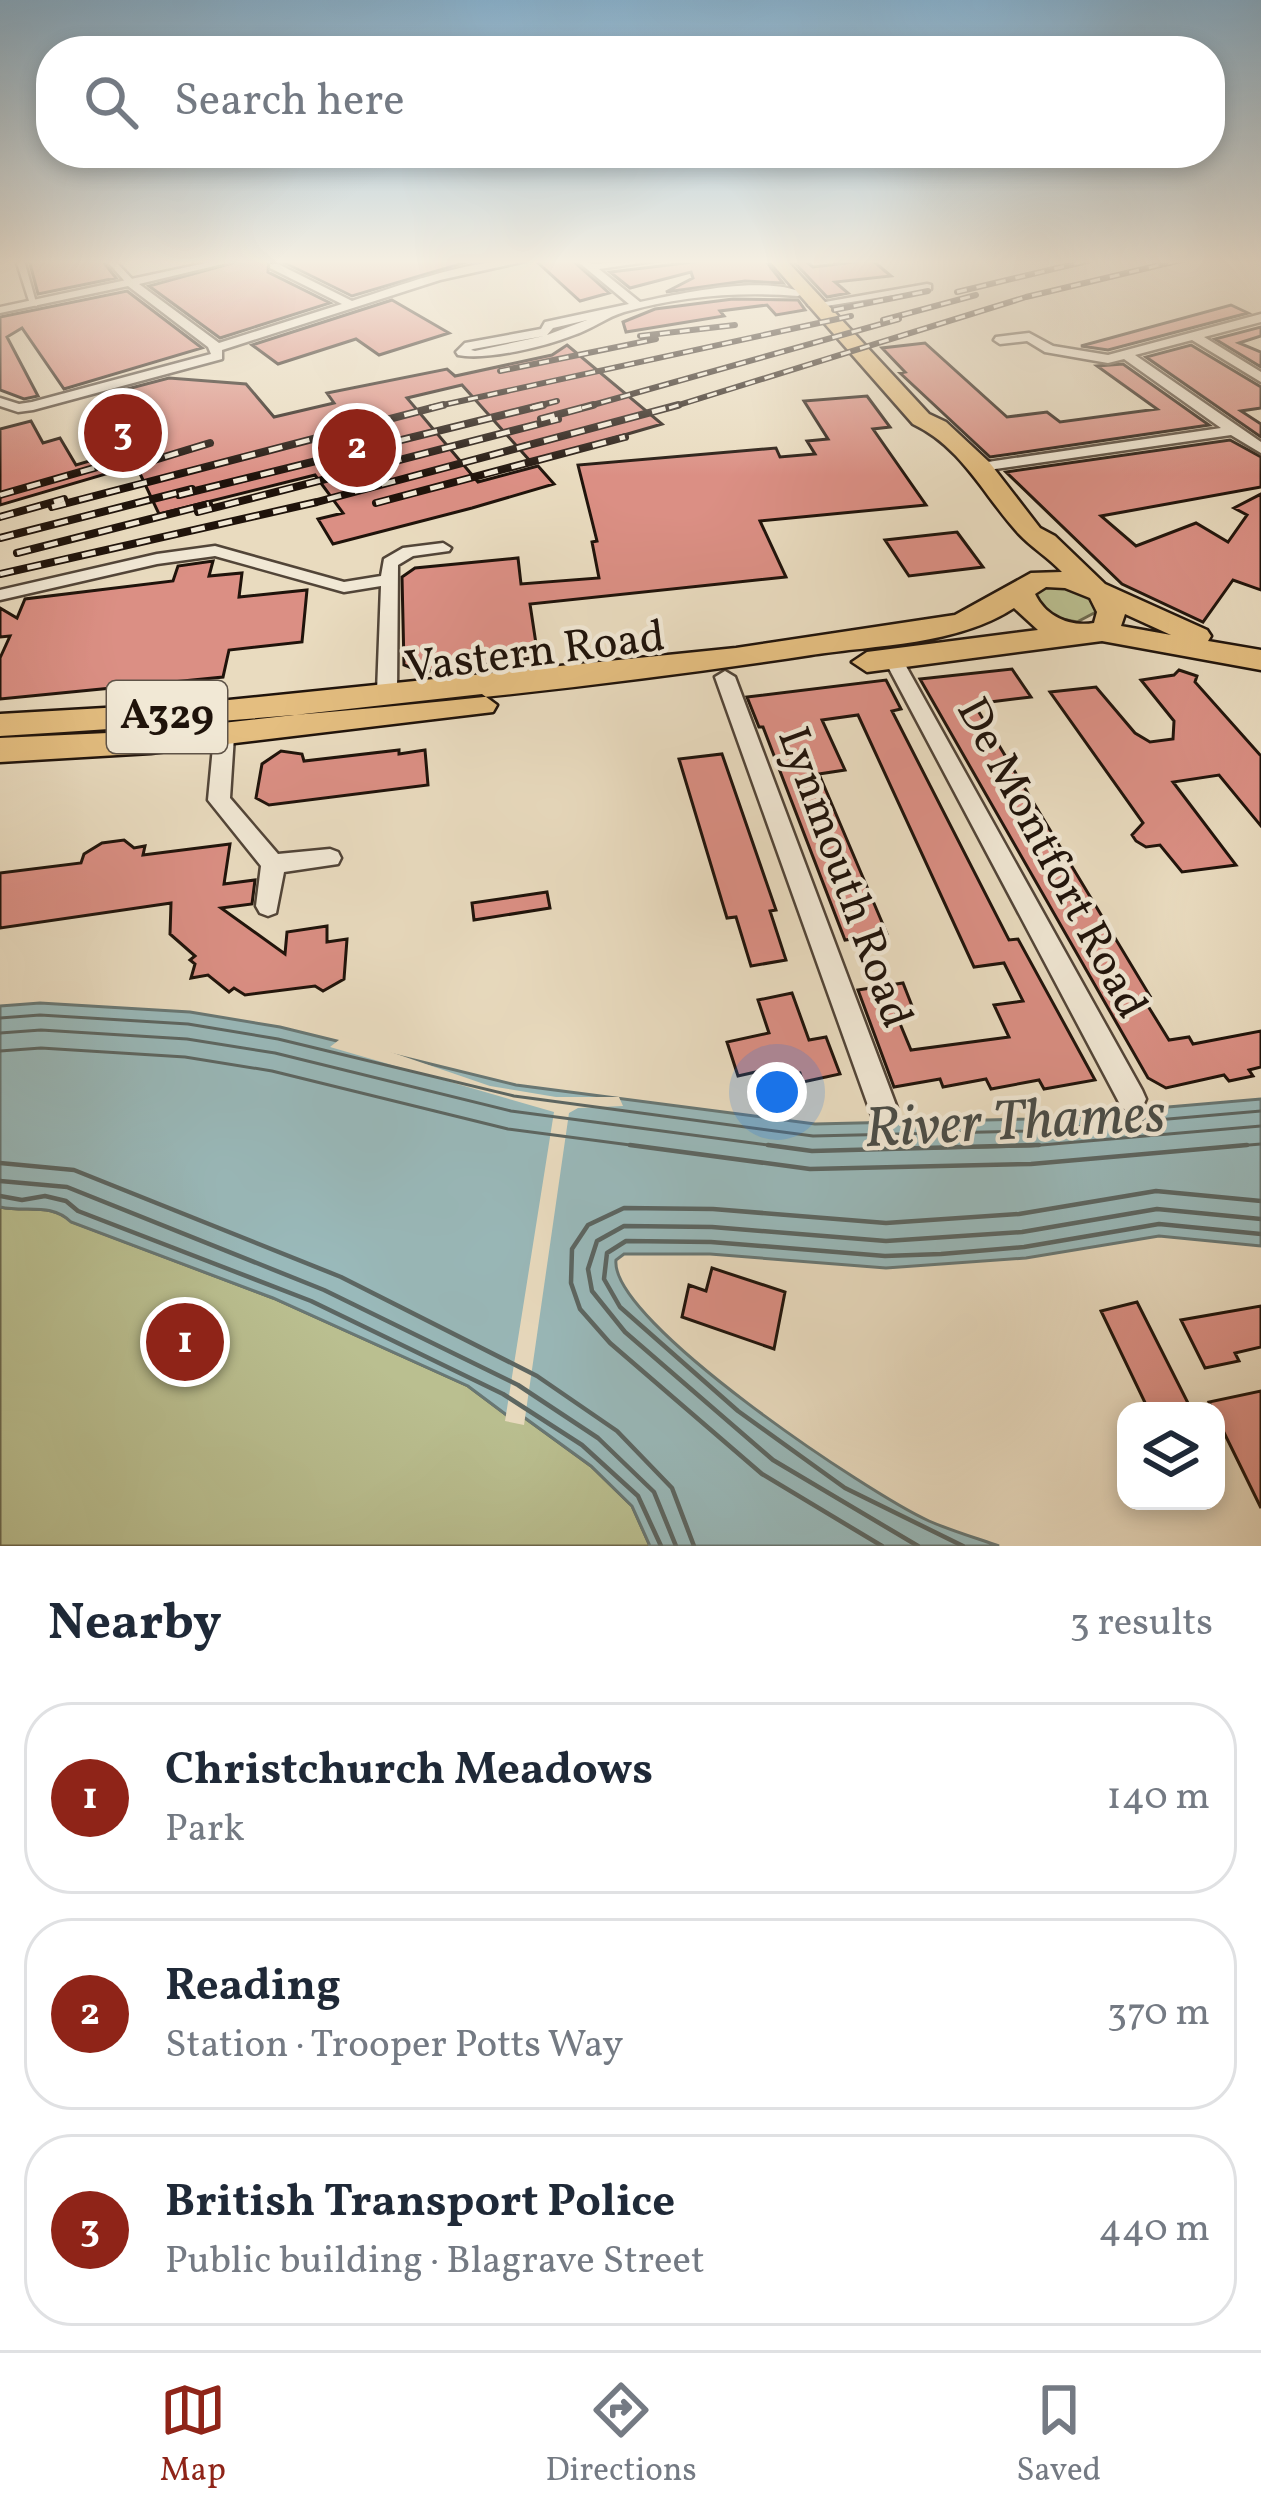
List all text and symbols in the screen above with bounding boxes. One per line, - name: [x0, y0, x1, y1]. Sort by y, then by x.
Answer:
- search box: [36, 36, 1225, 168]
- icon: search: [78, 69, 144, 135]
- text: Search here: [174, 71, 405, 134]
- pin: 3: [84, 388, 162, 478]
- pin: 2: [318, 403, 396, 493]
- street label: Vastern Road: [401, 607, 669, 701]
- road number: A329: [107, 681, 227, 753]
- street label: De Montfort Road: [939, 687, 1161, 1031]
- street label: Lynmouth Road: [759, 719, 927, 1037]
- your location: [747, 1062, 807, 1122]
- water label: River Thames: [862, 1077, 1168, 1171]
- pin: 1: [146, 1297, 224, 1387]
- map controls: [1117, 1402, 1225, 1510]
- button: layers: [1117, 1402, 1225, 1510]
- text: Nearby: [48, 1589, 222, 1660]
- text: 3 results: [1070, 1597, 1213, 1651]
- text: Christchurch Meadows: [165, 1740, 653, 1803]
- text: 1: [82, 1771, 98, 1825]
- text: 140 m: [1107, 1771, 1210, 1825]
- text: Park: [165, 1803, 245, 1857]
- text: Reading: [165, 1956, 341, 2019]
- text: 2: [80, 1987, 100, 2041]
- text: 370 m: [1107, 1987, 1210, 2041]
- text: Station · Trooper Potts Way: [165, 2019, 623, 2073]
- text: British Transport Police: [165, 2172, 675, 2235]
- text: 3: [80, 2203, 100, 2257]
- text: 440 m: [1098, 2203, 1210, 2257]
- text: Public building · Blagrave Street: [165, 2235, 705, 2289]
- tab: Map: [160, 2377, 226, 2495]
- tab: Directions: [545, 2377, 697, 2495]
- tab: Saved: [1016, 2377, 1101, 2495]

